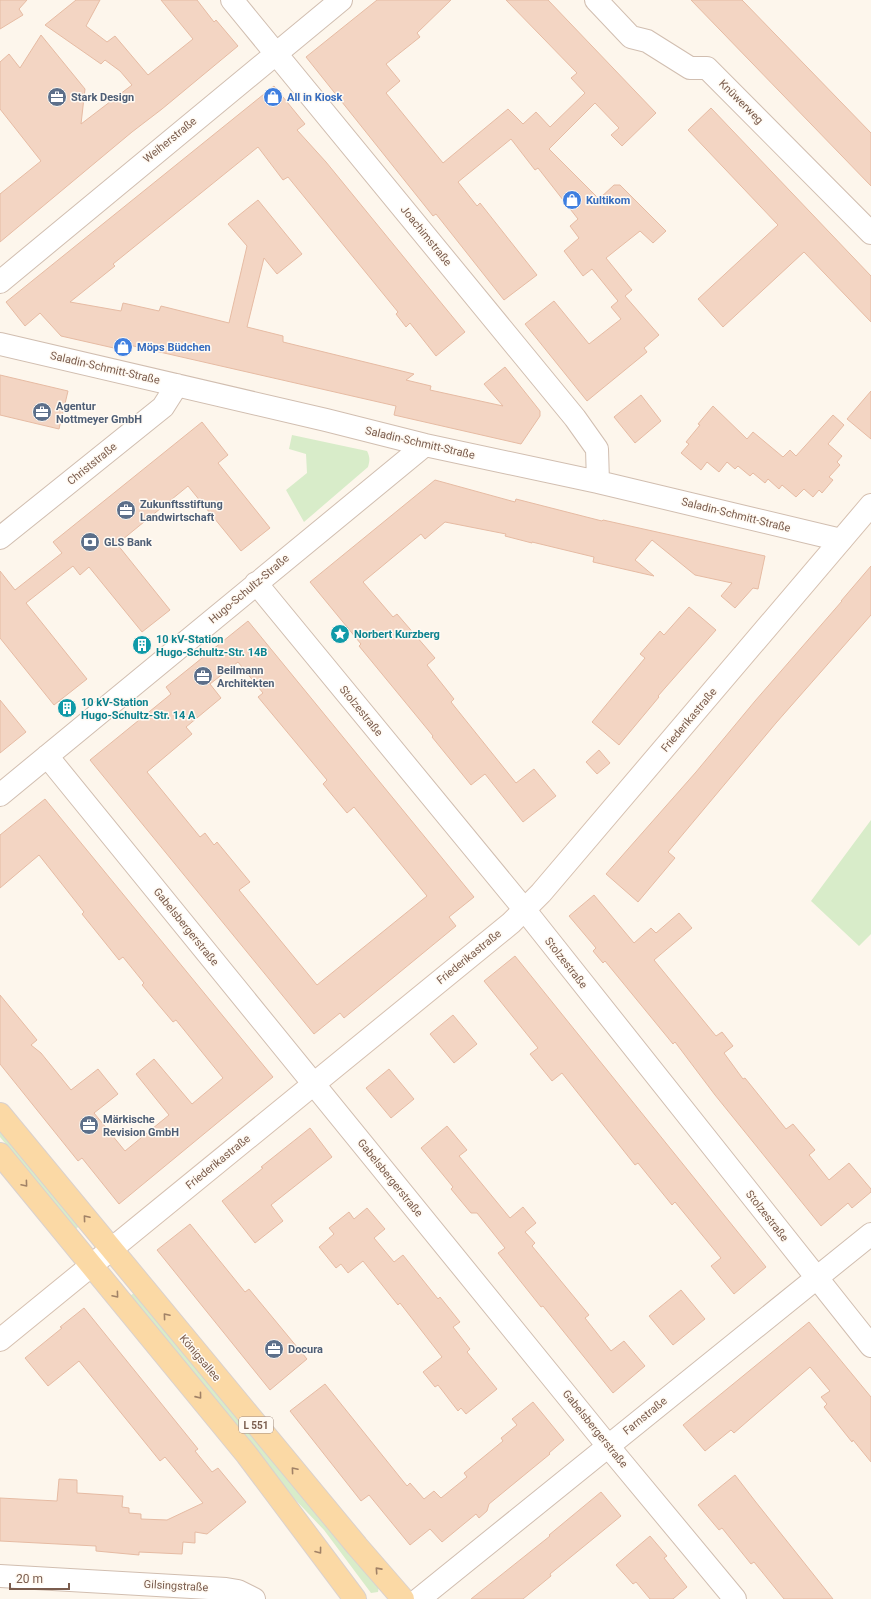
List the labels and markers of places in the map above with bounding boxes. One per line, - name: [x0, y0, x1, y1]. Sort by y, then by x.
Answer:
- office icon: Stark Design: [46, 86, 68, 108]
- shop icon: All in Kiosk: [262, 86, 284, 108]
- place label: Stark Design: [71, 91, 134, 104]
- place label: All in Kiosk: [287, 91, 343, 104]
- shop icon: Kultikom: [561, 189, 583, 211]
- place label: Kultikom: [586, 194, 630, 207]
- shop icon: Möps Büdchen: [112, 336, 134, 358]
- place label: Möps Büdchen: [137, 341, 211, 354]
- place label: Agentur Nottmeyer GmbH: [56, 400, 142, 426]
- office icon: Agentur Nottmeyer GmbH: [31, 401, 53, 423]
- place label: Zukunftsstiftung Landwirtschaft: [140, 498, 223, 524]
- office icon: Zukunftsstiftung Landwirtschaft: [115, 499, 137, 521]
- bank icon: GLS Bank: [79, 531, 101, 553]
- place label: GLS Bank: [104, 536, 152, 549]
- place icon: Norbert Kurzberg: [329, 623, 351, 645]
- place label: Norbert Kurzberg: [354, 628, 440, 641]
- place label: 10 kV-Station Hugo-Schultz-Str. 14B: [156, 633, 267, 659]
- building icon: 10 kV-Station Hugo-Schultz-Str. 14B: [131, 634, 153, 656]
- place label: Beilmann Architekten: [217, 664, 275, 690]
- office icon: Beilmann Architekten: [192, 665, 214, 687]
- place label: 10 kV-Station Hugo-Schultz-Str. 14 A: [81, 696, 196, 722]
- building icon: 10 kV-Station Hugo-Schultz-Str. 14 A: [56, 697, 78, 719]
- place label: Märkische Revision GmbH: [103, 1113, 179, 1139]
- office icon: Märkische Revision GmbH: [78, 1114, 100, 1136]
- office icon: Docura: [263, 1338, 285, 1360]
- place label: Docura: [288, 1343, 323, 1356]

